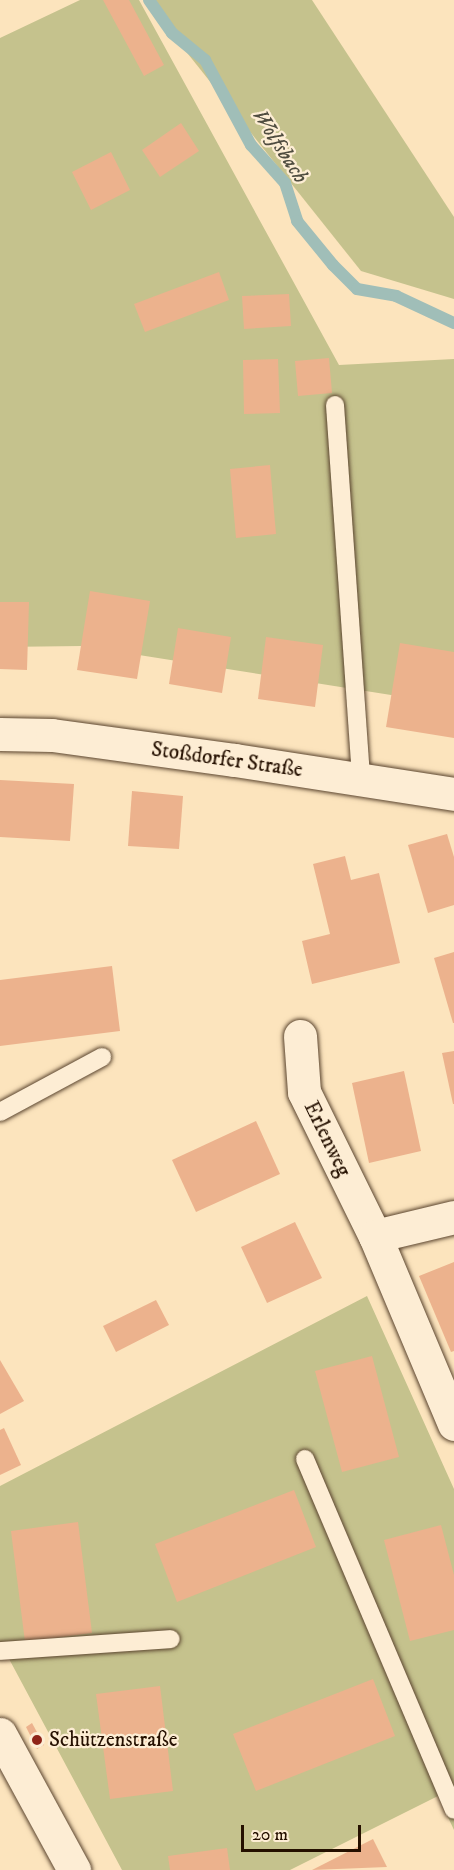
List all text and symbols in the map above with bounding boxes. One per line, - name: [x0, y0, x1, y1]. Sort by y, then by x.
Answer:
- water label: Wolfsbach: [246, 104, 314, 188]
- street label: Stoßdorfer Straße: [150, 737, 304, 783]
- street label: Erlenweg: [298, 1097, 356, 1181]
- place label: Schützenstraße: [49, 1727, 177, 1753]
- marker: Schützenstraße: [30, 1733, 44, 1747]
- scale bar: [244, 1813, 364, 1851]
- text: 20 m: [252, 1824, 288, 1846]

